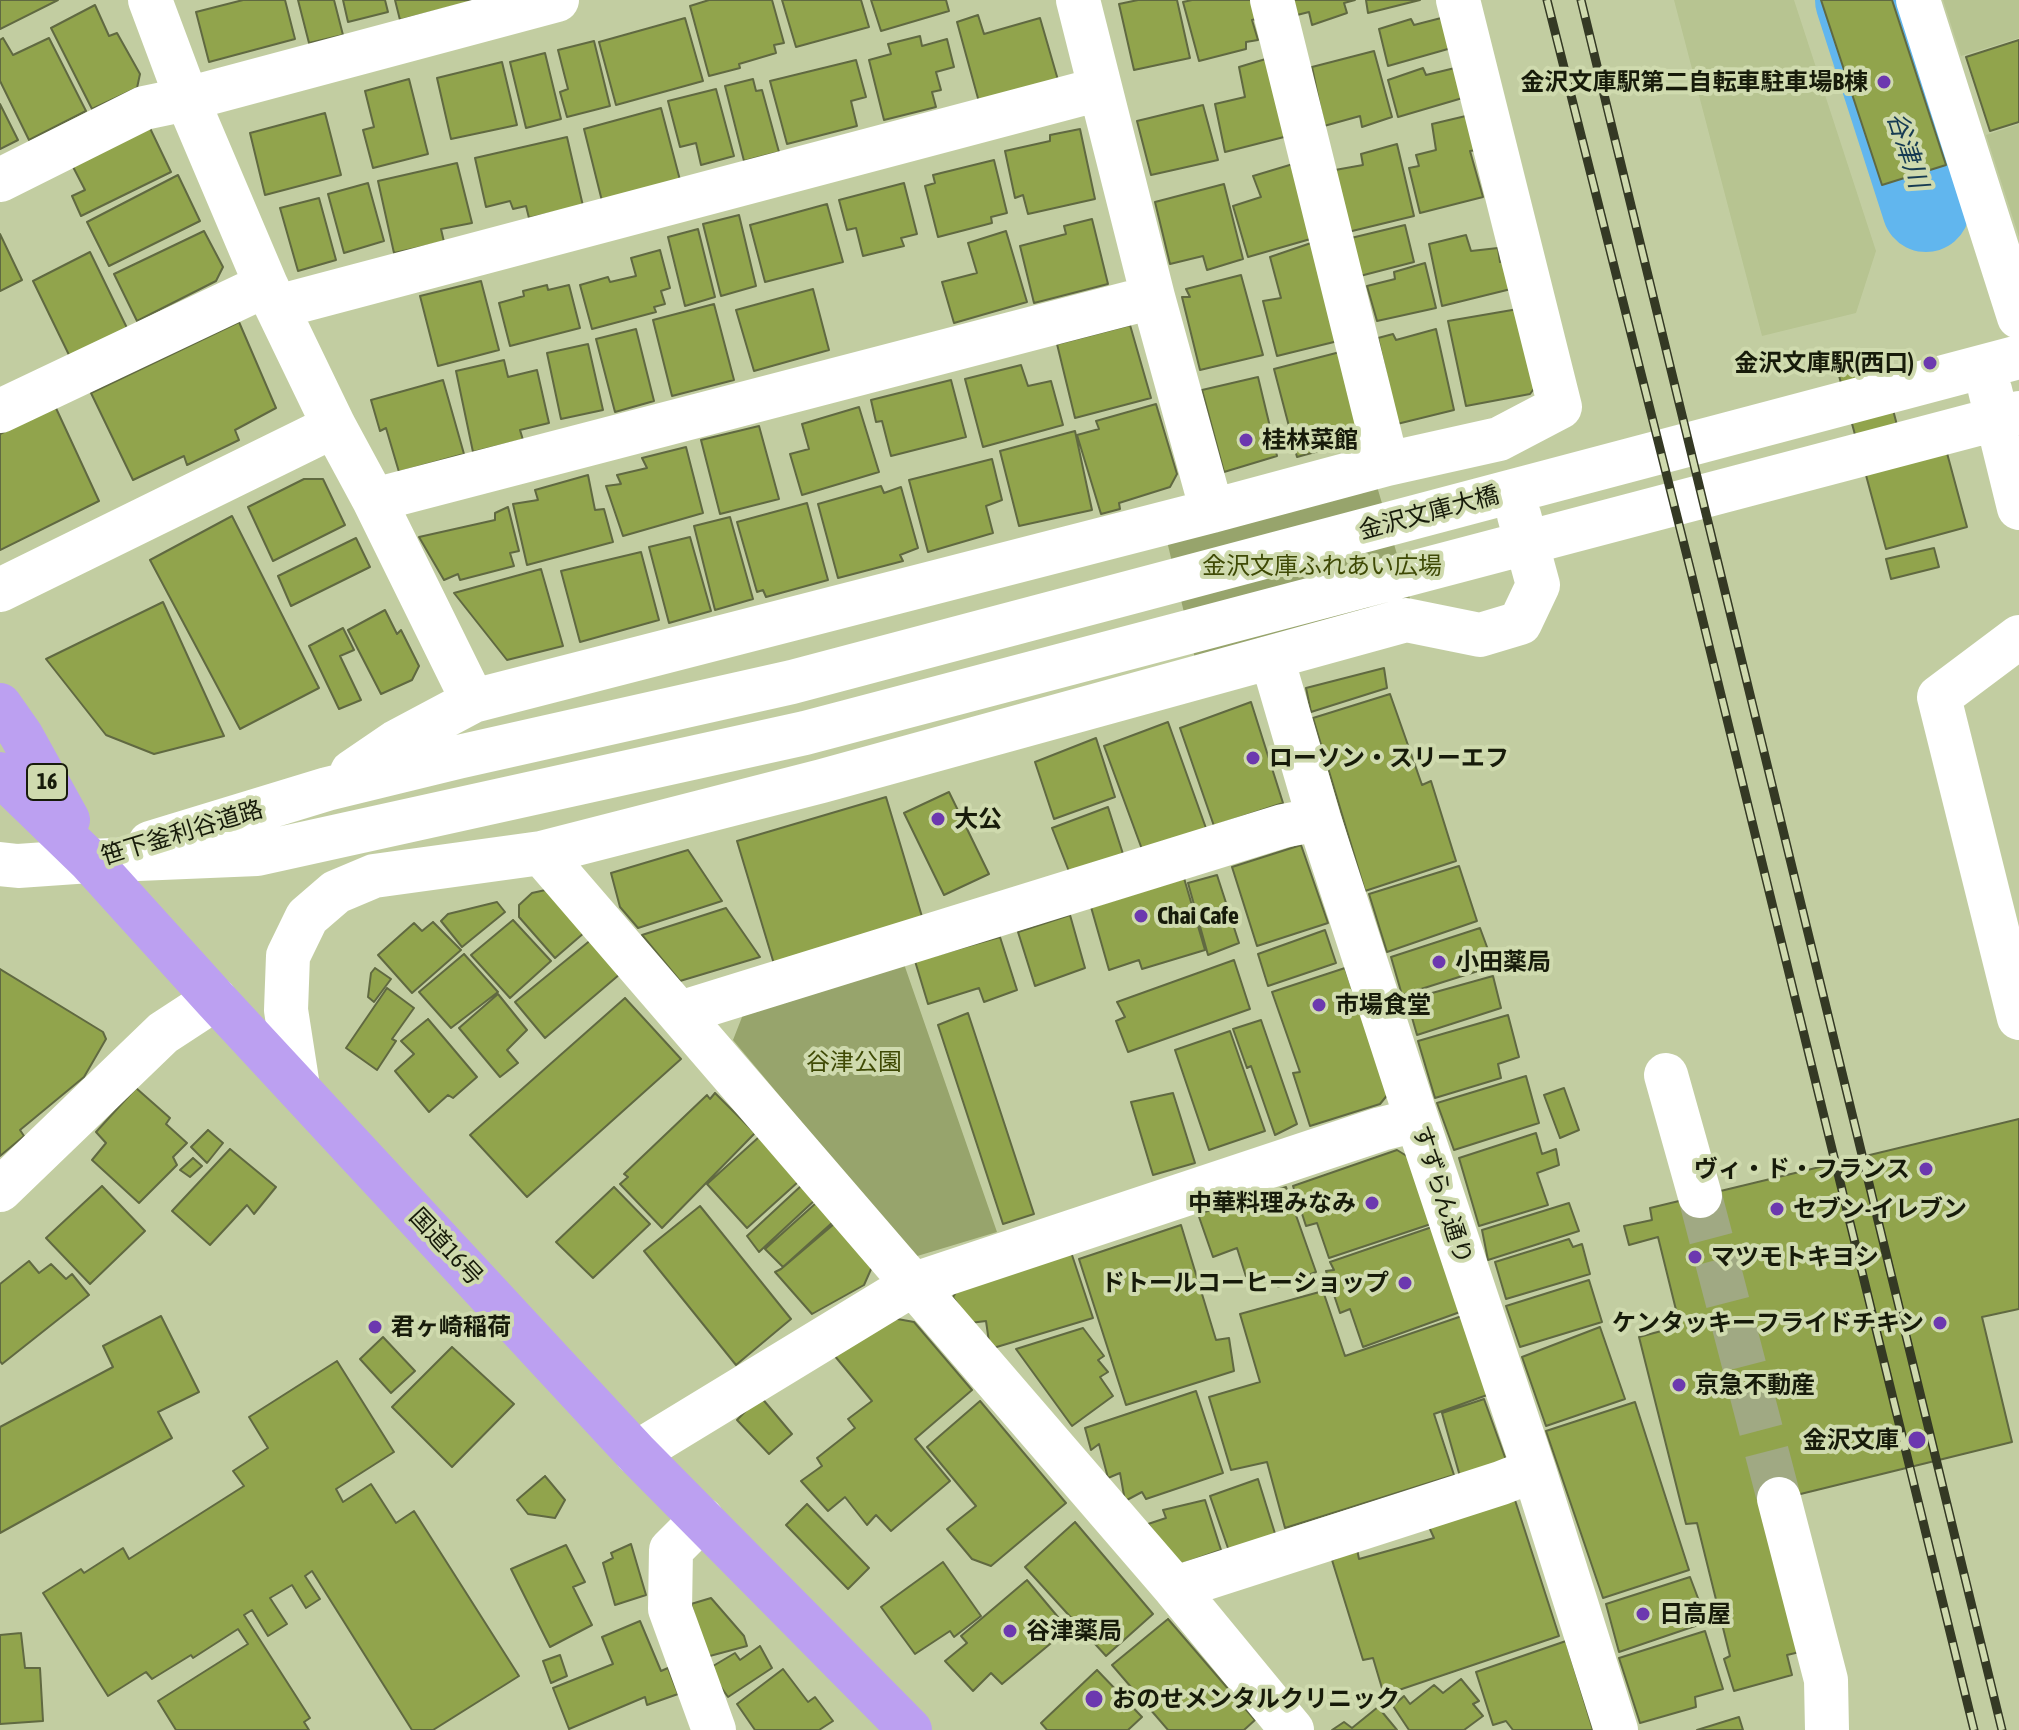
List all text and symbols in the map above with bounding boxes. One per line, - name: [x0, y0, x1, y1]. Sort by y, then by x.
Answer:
- place label: 金沢文庫駅第二自転車駐車場B棟: [1521, 68, 1868, 96]
- marker: 金沢文庫駅第二自転車駐車場B棟: [1875, 73, 1893, 91]
- water label: 谷津川: [1880, 108, 1934, 192]
- place label: 金沢文庫駅(西口): [1734, 349, 1914, 377]
- marker: 金沢文庫駅(西口): [1921, 354, 1939, 372]
- place label: 桂林菜館: [1262, 426, 1358, 454]
- marker: 桂林菜館: [1237, 431, 1255, 449]
- street label: 金沢文庫大橋: [1356, 480, 1502, 546]
- park label: 金沢文庫ふれあい広場: [1202, 552, 1442, 580]
- place label: ローソン・スリーエフ: [1269, 744, 1509, 772]
- marker: ローソン・スリーエフ: [1244, 749, 1262, 767]
- road number: 16: [27, 764, 67, 800]
- street label: 笹下釜利谷道路: [97, 795, 267, 871]
- place label: 大公: [954, 805, 1002, 833]
- marker: 大公: [929, 810, 947, 828]
- place label: Chai Cafe: [1157, 902, 1239, 930]
- marker: Chai Cafe: [1132, 907, 1150, 925]
- place label: 小田薬局: [1455, 948, 1551, 976]
- marker: 小田薬局: [1430, 953, 1448, 971]
- place label: 市場食堂: [1335, 991, 1431, 1019]
- marker: 市場食堂: [1310, 996, 1328, 1014]
- park label: 谷津公園: [806, 1048, 902, 1076]
- street label: すずらん通り: [1406, 1122, 1478, 1268]
- place label: ヴィ・ド・フランス: [1694, 1155, 1910, 1183]
- marker: ヴィ・ド・フランス: [1917, 1160, 1935, 1178]
- place label: 中華料理みなみ: [1188, 1189, 1356, 1217]
- marker: 中華料理みなみ: [1363, 1194, 1381, 1212]
- place label: セブン-イレブン: [1793, 1195, 1967, 1223]
- marker: セブン-イレブン: [1768, 1200, 1786, 1218]
- street label: 国道16号: [403, 1203, 489, 1291]
- place label: マツモトキヨシ: [1711, 1243, 1879, 1271]
- marker: マツモトキヨシ: [1686, 1248, 1704, 1266]
- place label: ドトールコーヒーショップ: [1101, 1269, 1389, 1297]
- marker: ドトールコーヒーショップ: [1396, 1274, 1414, 1292]
- place label: ケンタッキーフライドチキン: [1612, 1309, 1924, 1337]
- place label: 君ヶ崎稲荷: [391, 1313, 511, 1341]
- marker: ケンタッキーフライドチキン: [1931, 1314, 1949, 1332]
- marker: 君ヶ崎稲荷: [366, 1318, 384, 1336]
- place label: 京急不動産: [1695, 1371, 1815, 1399]
- marker: 京急不動産: [1670, 1376, 1688, 1394]
- place label: 金沢文庫: [1803, 1426, 1899, 1454]
- marker: 金沢文庫: [1906, 1429, 1928, 1451]
- place label: 日高屋: [1659, 1600, 1731, 1628]
- marker: 日高屋: [1634, 1605, 1652, 1623]
- place label: 谷津薬局: [1026, 1617, 1122, 1645]
- marker: 谷津薬局: [1001, 1622, 1019, 1640]
- place label: おのせメンタルクリニック: [1112, 1685, 1400, 1713]
- marker: おのせメンタルクリニック: [1083, 1688, 1105, 1710]

